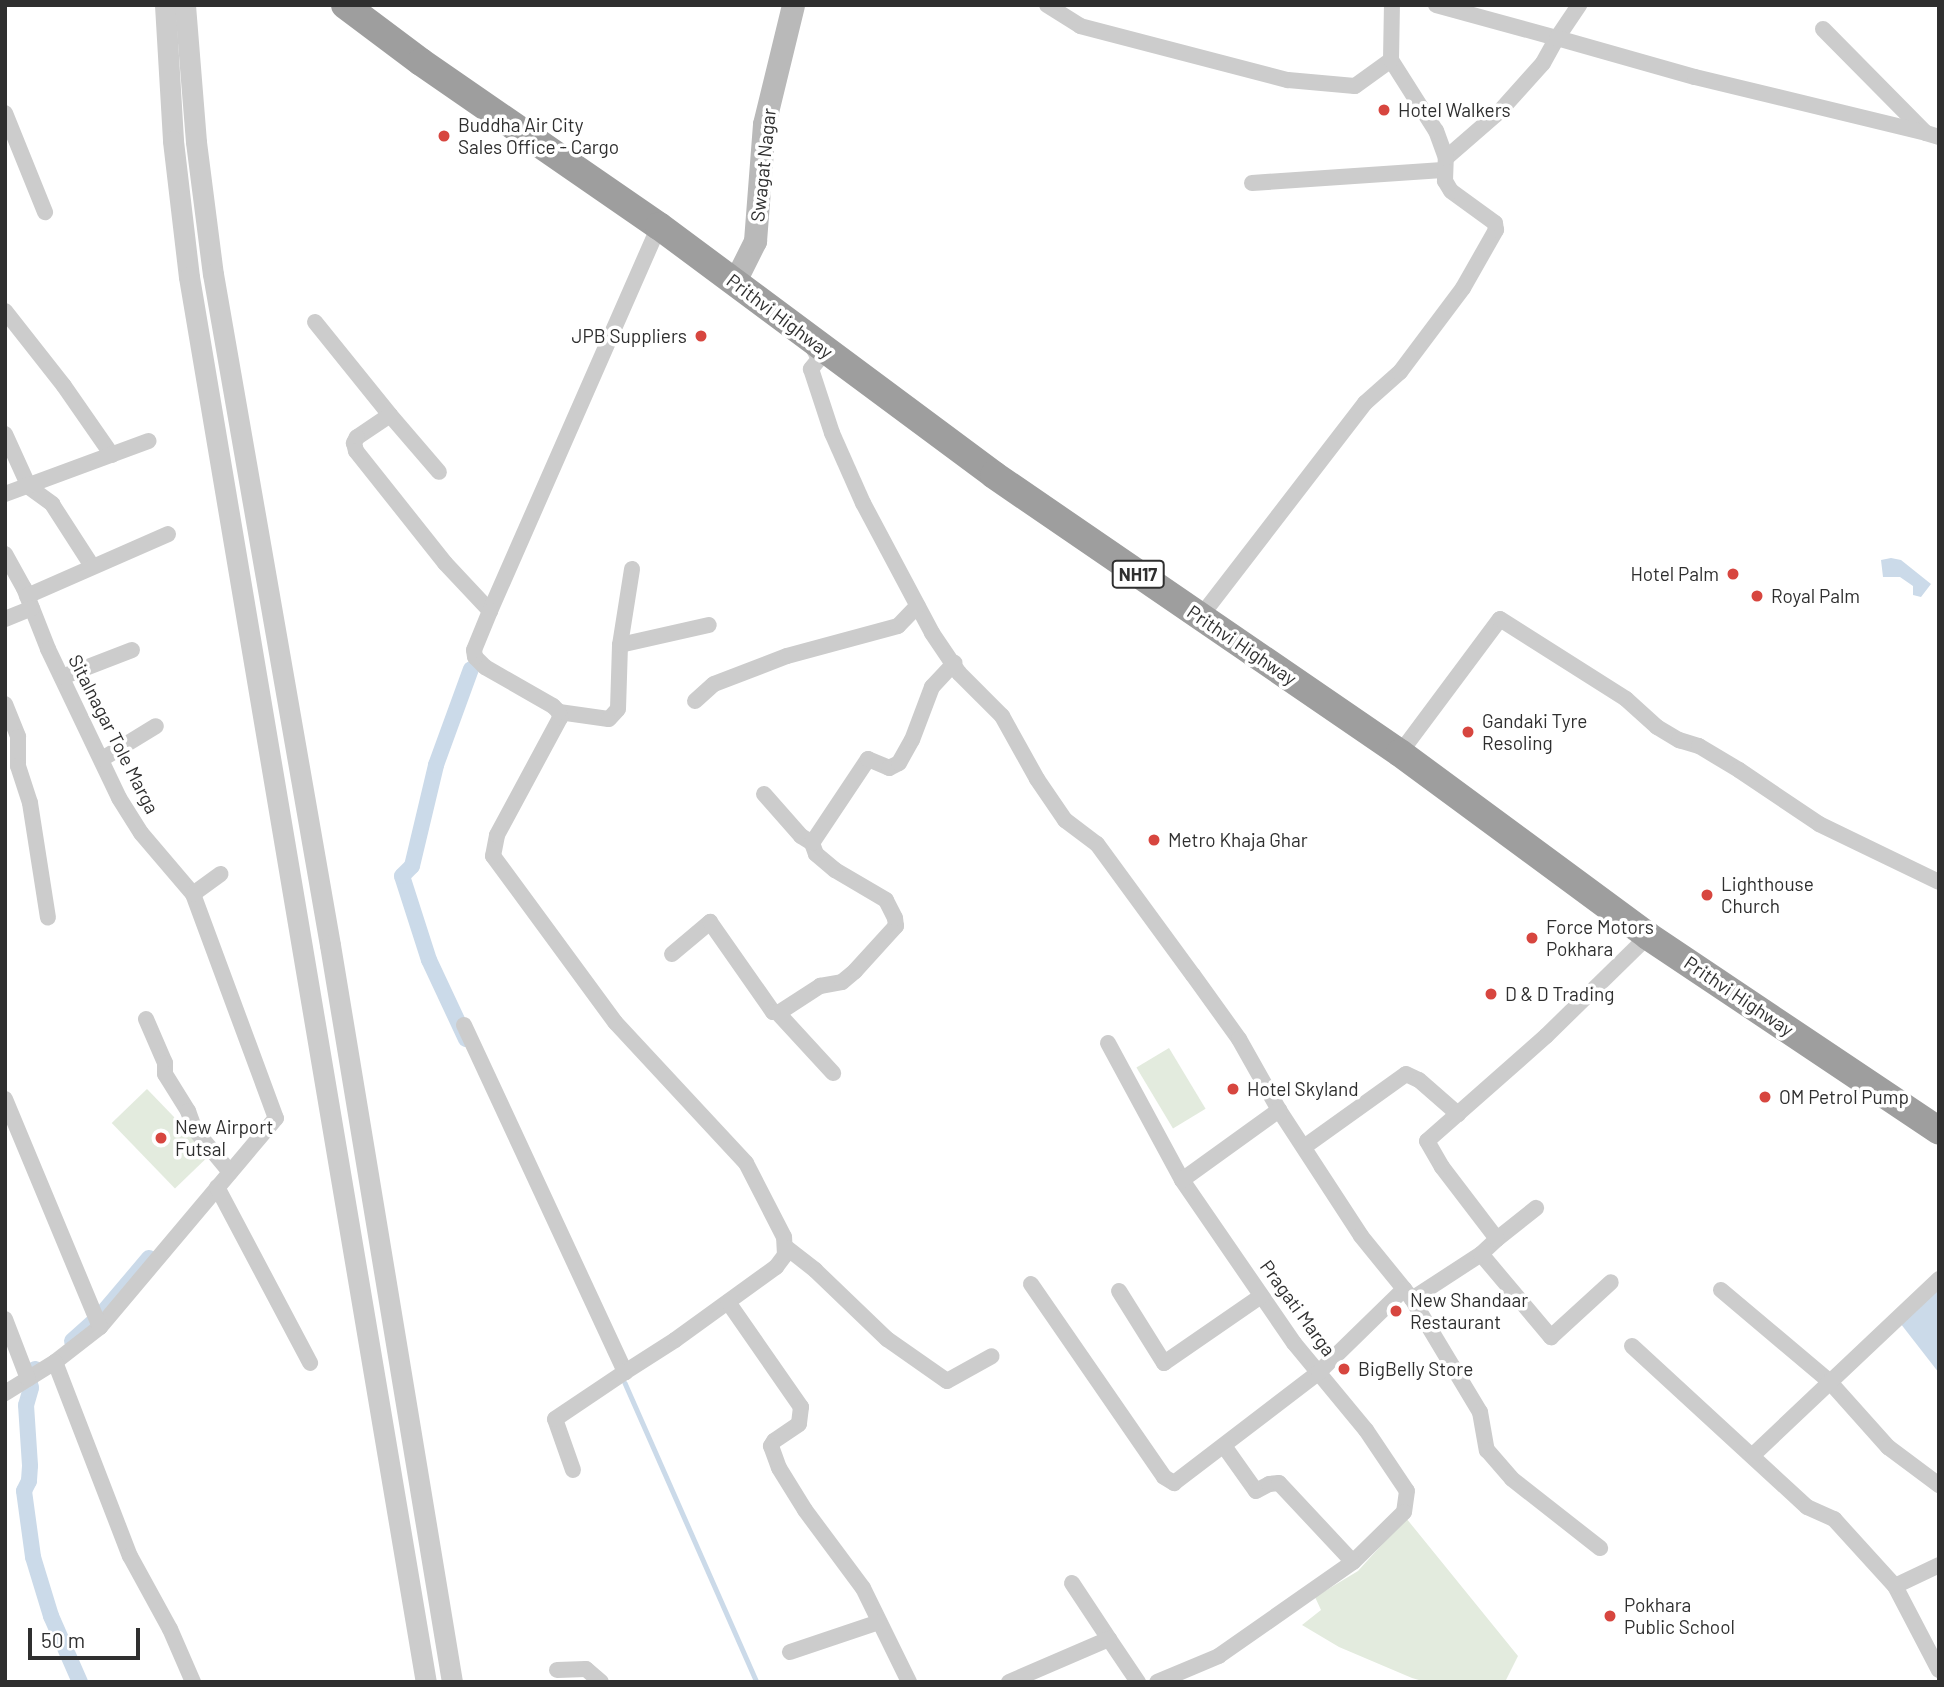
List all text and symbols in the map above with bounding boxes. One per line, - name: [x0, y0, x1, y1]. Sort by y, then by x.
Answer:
- place label: Hotel Walkers: [1398, 99, 1511, 121]
- marker: Hotel Walkers: [1376, 102, 1392, 118]
- street label: Swagat Nagar: [746, 107, 780, 223]
- place label: Buddha Air City Sales Office - Cargo: [458, 114, 619, 158]
- marker: Buddha Air City Sales Office - Cargo: [436, 128, 452, 144]
- street label: Prithvi Highway: [722, 269, 838, 363]
- place label: JPB Suppliers: [571, 325, 687, 347]
- marker: JPB Suppliers: [693, 328, 709, 344]
- road number: NH17: [1110, 560, 1166, 588]
- place label: Hotel Palm: [1630, 563, 1719, 585]
- marker: Hotel Palm: [1725, 566, 1741, 582]
- place label: Royal Palm: [1771, 585, 1860, 607]
- marker: Royal Palm: [1749, 588, 1765, 604]
- street label: Prithvi Highway: [1183, 600, 1301, 690]
- street label: Sitalnagar Tole Marga: [64, 651, 164, 817]
- place label: Gandaki Tyre Resoling: [1482, 710, 1587, 754]
- marker: Gandaki Tyre Resoling: [1460, 724, 1476, 740]
- place label: Metro Khaja Ghar: [1168, 829, 1308, 851]
- marker: Metro Khaja Ghar: [1146, 832, 1162, 848]
- place label: Lighthouse Church: [1721, 873, 1814, 917]
- marker: Lighthouse Church: [1699, 887, 1715, 903]
- place label: Force Motors Pokhara: [1546, 916, 1654, 960]
- marker: Force Motors Pokhara: [1524, 930, 1540, 946]
- street label: Prithvi Highway: [1680, 951, 1798, 1041]
- place label: D & D Trading: [1505, 983, 1614, 1005]
- marker: D & D Trading: [1483, 986, 1499, 1002]
- place label: Hotel Skyland: [1247, 1078, 1359, 1100]
- marker: Hotel Skyland: [1225, 1081, 1241, 1097]
- place label: OM Petrol Pump: [1779, 1086, 1909, 1108]
- marker: OM Petrol Pump: [1757, 1089, 1773, 1105]
- place label: New Airport Futsal: [175, 1116, 273, 1160]
- marker: New Airport Futsal: [153, 1130, 169, 1146]
- street label: Pragati Marga: [1256, 1256, 1340, 1360]
- place label: New Shandaar Restaurant: [1410, 1289, 1528, 1333]
- marker: New Shandaar Restaurant: [1388, 1303, 1404, 1319]
- place label: BigBelly Store: [1358, 1358, 1473, 1380]
- marker: BigBelly Store: [1336, 1361, 1352, 1377]
- place label: Pokhara Public School: [1624, 1594, 1735, 1638]
- marker: Pokhara Public School: [1602, 1608, 1618, 1624]
- scale bar: [32, 1614, 144, 1658]
- text: 50 m: [41, 1627, 85, 1652]

